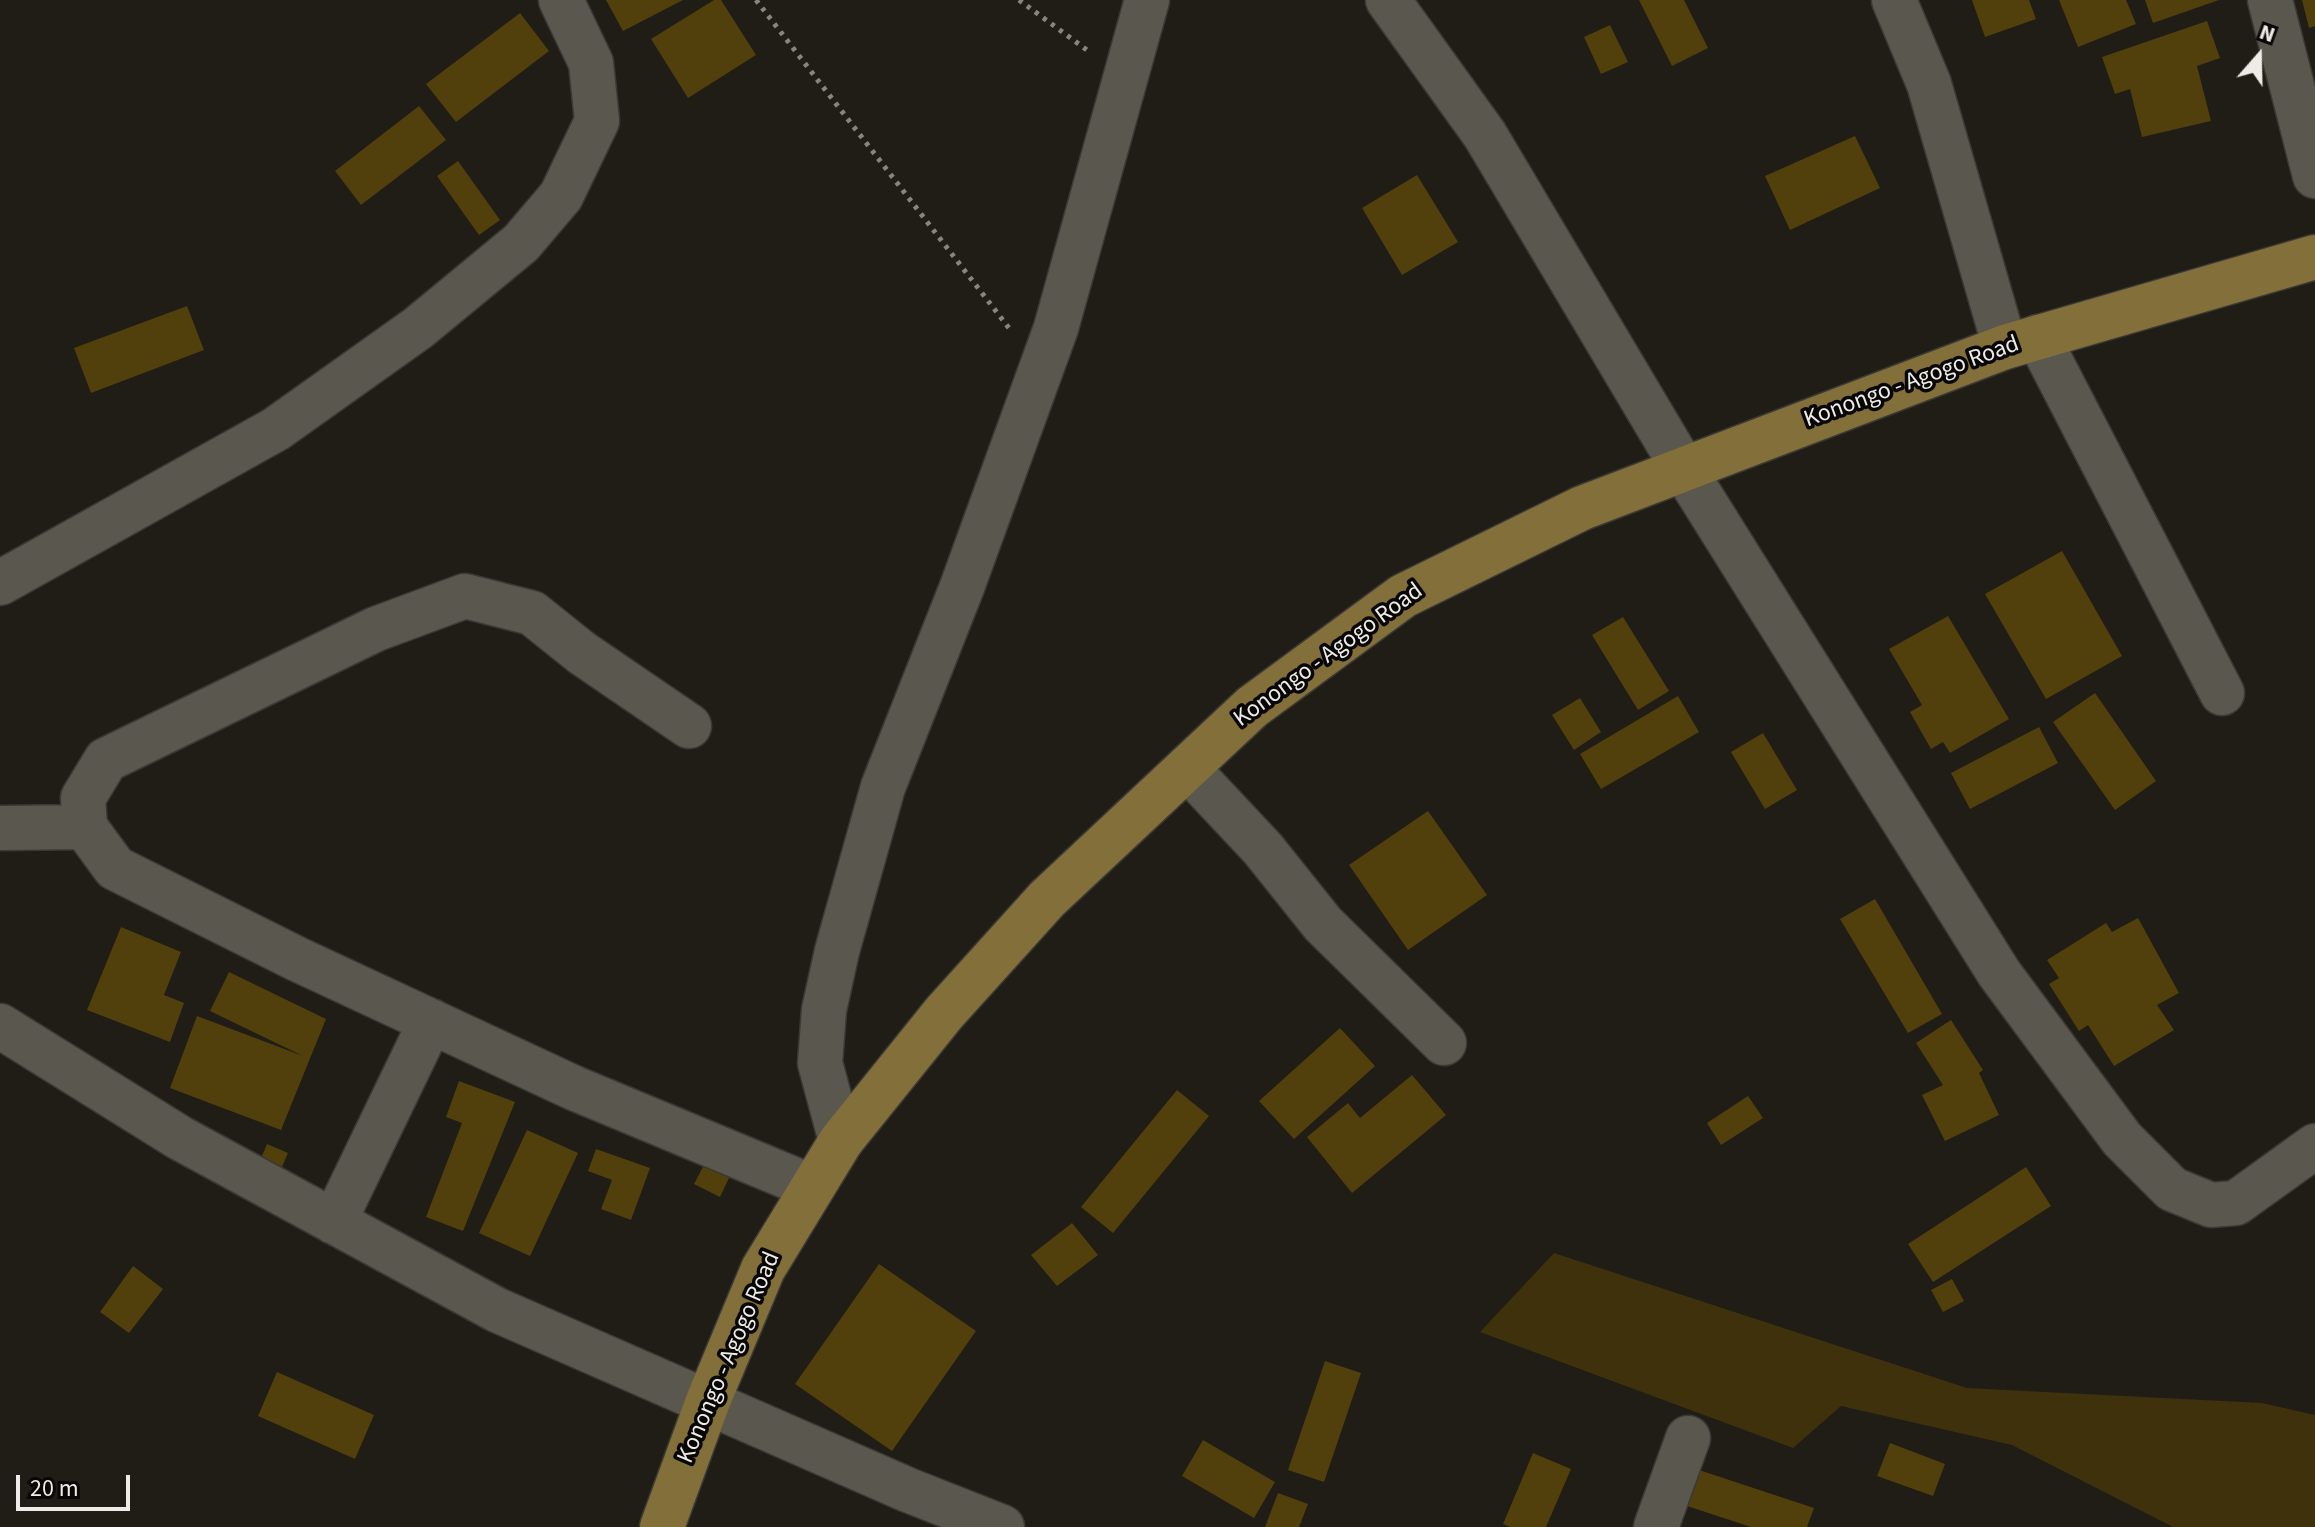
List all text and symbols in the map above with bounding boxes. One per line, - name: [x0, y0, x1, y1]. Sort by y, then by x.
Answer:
- north arrow: [2219, 16, 2299, 96]
- text: N: [2255, 16, 2280, 51]
- street label: Konongo - Agogo Road: [1801, 331, 2023, 435]
- street label: Konongo - Agogo Road: [1229, 578, 1429, 734]
- street label: Konongo - Agogo Road: [672, 1248, 788, 1468]
- scale bar: [20, 1459, 134, 1509]
- text: 20 m: [30, 1471, 79, 1506]

